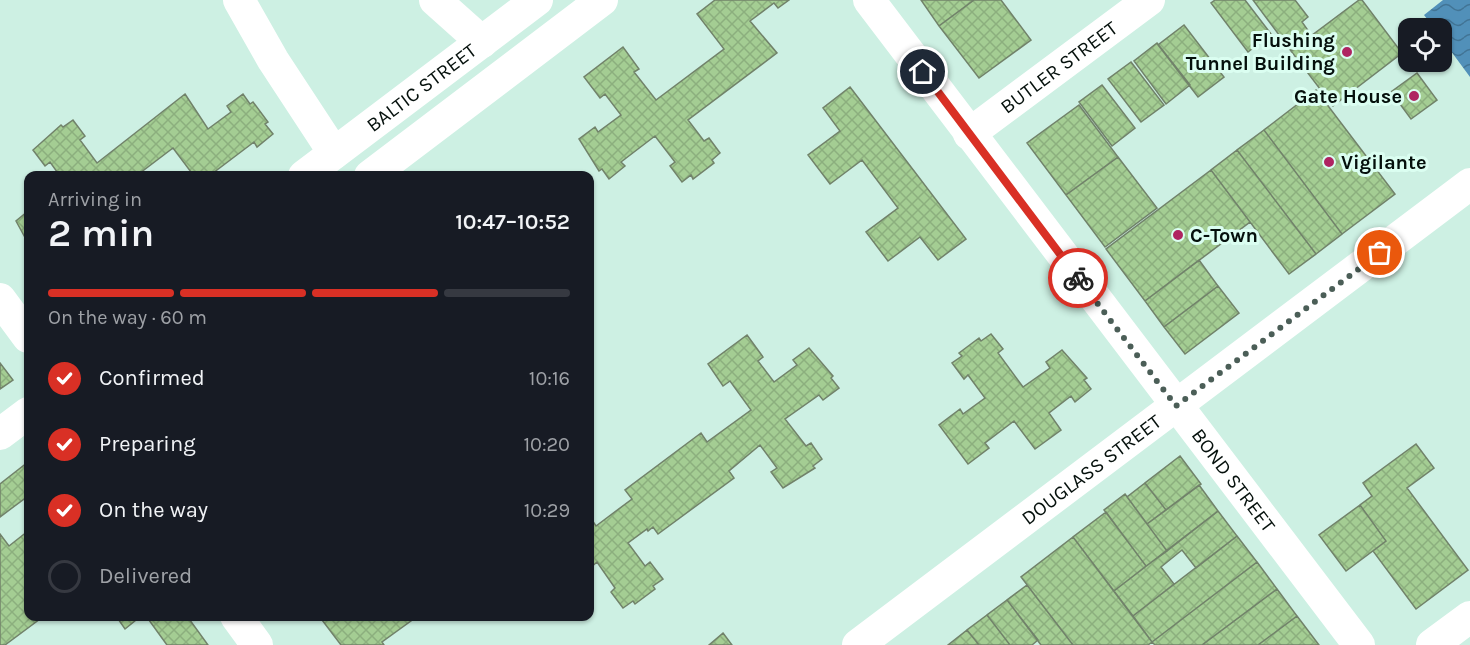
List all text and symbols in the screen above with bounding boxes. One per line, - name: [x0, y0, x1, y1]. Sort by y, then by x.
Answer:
- street label: BUTLER STREET: [996, 16, 1122, 119]
- map controls: [1398, 18, 1452, 72]
- button: locate: [1398, 18, 1452, 72]
- place label: Flushing Tunnel Building: [1186, 29, 1335, 75]
- street label: BALTIC STREET: [362, 39, 481, 137]
- marker: Flushing Tunnel Building: [1340, 45, 1354, 59]
- pin: [897, 46, 948, 97]
- icon: home: [906, 55, 939, 88]
- place label: Gate House: [1294, 85, 1402, 108]
- marker: Gate House: [1407, 89, 1421, 103]
- place label: Vigilante: [1341, 151, 1427, 174]
- marker: Vigilante: [1322, 155, 1336, 169]
- text: Arriving in: [48, 188, 142, 211]
- text: 10:47–10:52: [455, 209, 570, 235]
- text: 2 min: [48, 210, 154, 256]
- place label: C-Town: [1190, 224, 1258, 247]
- pin: [1354, 227, 1405, 278]
- marker: C-Town: [1171, 228, 1185, 242]
- icon: bag: [1363, 236, 1396, 269]
- courier: [1048, 248, 1108, 308]
- icon: bike: [1062, 262, 1095, 295]
- text: On the way · 60 m: [48, 306, 207, 329]
- icon: check: [48, 362, 81, 395]
- text: Confirmed: [99, 365, 205, 391]
- text: 10:16: [529, 367, 570, 390]
- street label: DOUGLASS STREET: [1017, 410, 1166, 530]
- street label: BOND STREET: [1187, 424, 1280, 537]
- icon: check: [48, 428, 81, 461]
- text: Preparing: [99, 431, 196, 457]
- text: 10:20: [523, 433, 570, 456]
- icon: check: [48, 494, 81, 527]
- text: On the way: [99, 497, 208, 523]
- text: 10:29: [524, 499, 570, 522]
- text: Delivered: [99, 563, 192, 589]

